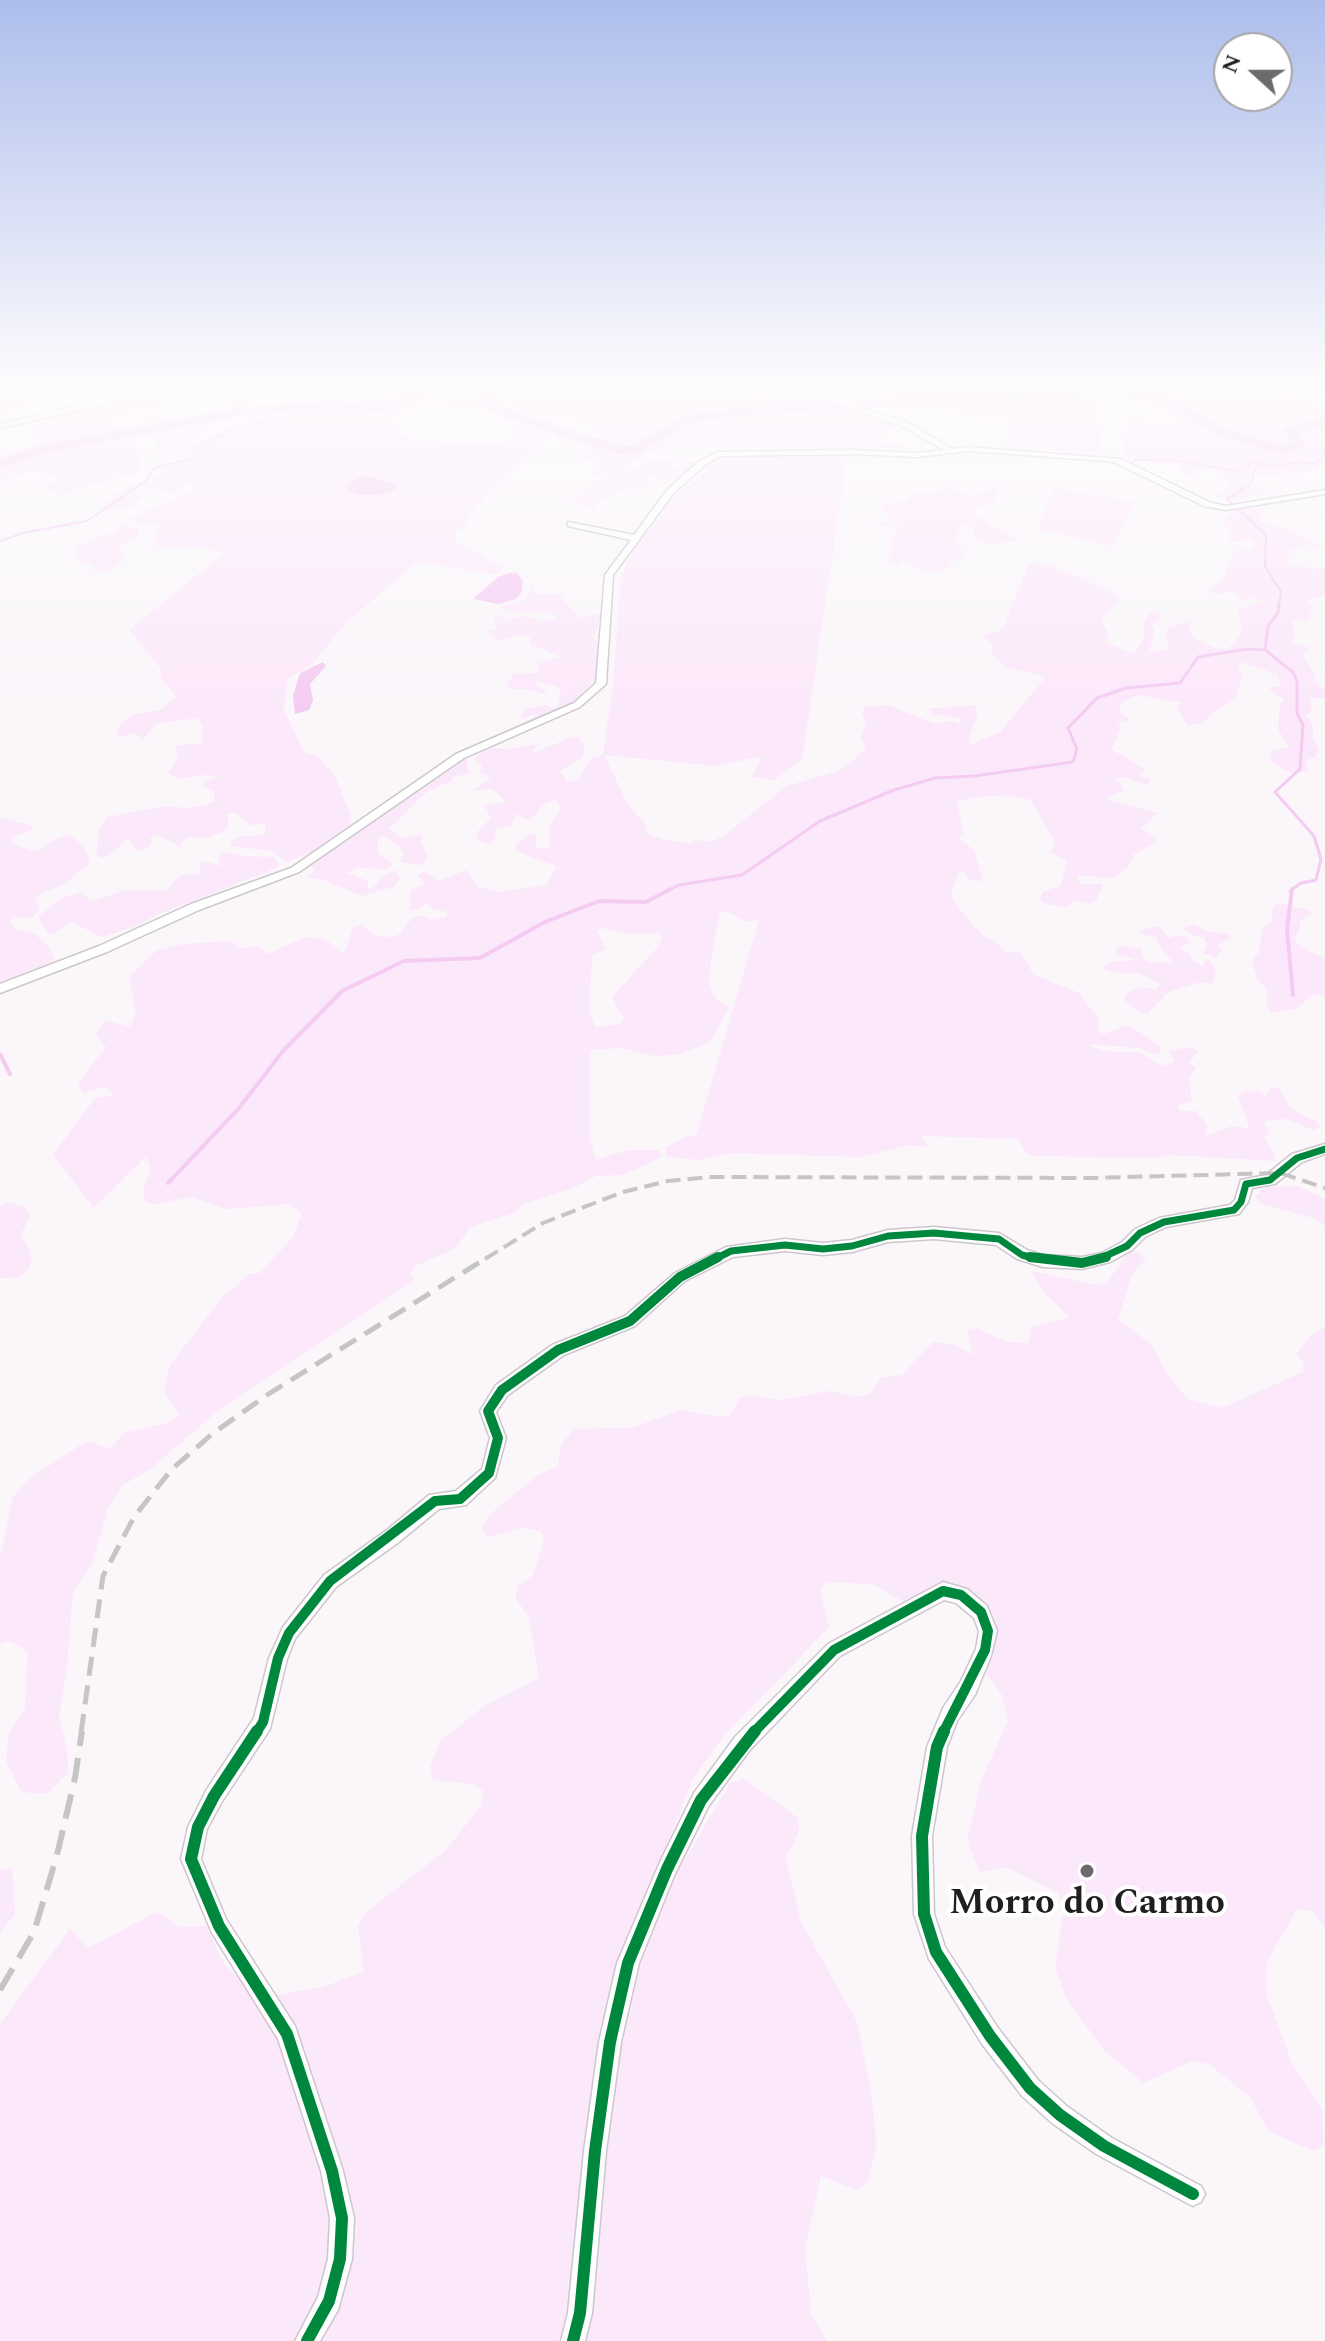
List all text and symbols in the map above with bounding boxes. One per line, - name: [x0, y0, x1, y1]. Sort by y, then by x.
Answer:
- north arrow: [1213, 32, 1293, 112]
- text: N: [1213, 50, 1251, 78]
- marker: Morro do Carmo: [1078, 1862, 1096, 1880]
- place label: Morro do Carmo: [949, 1884, 1225, 1928]

